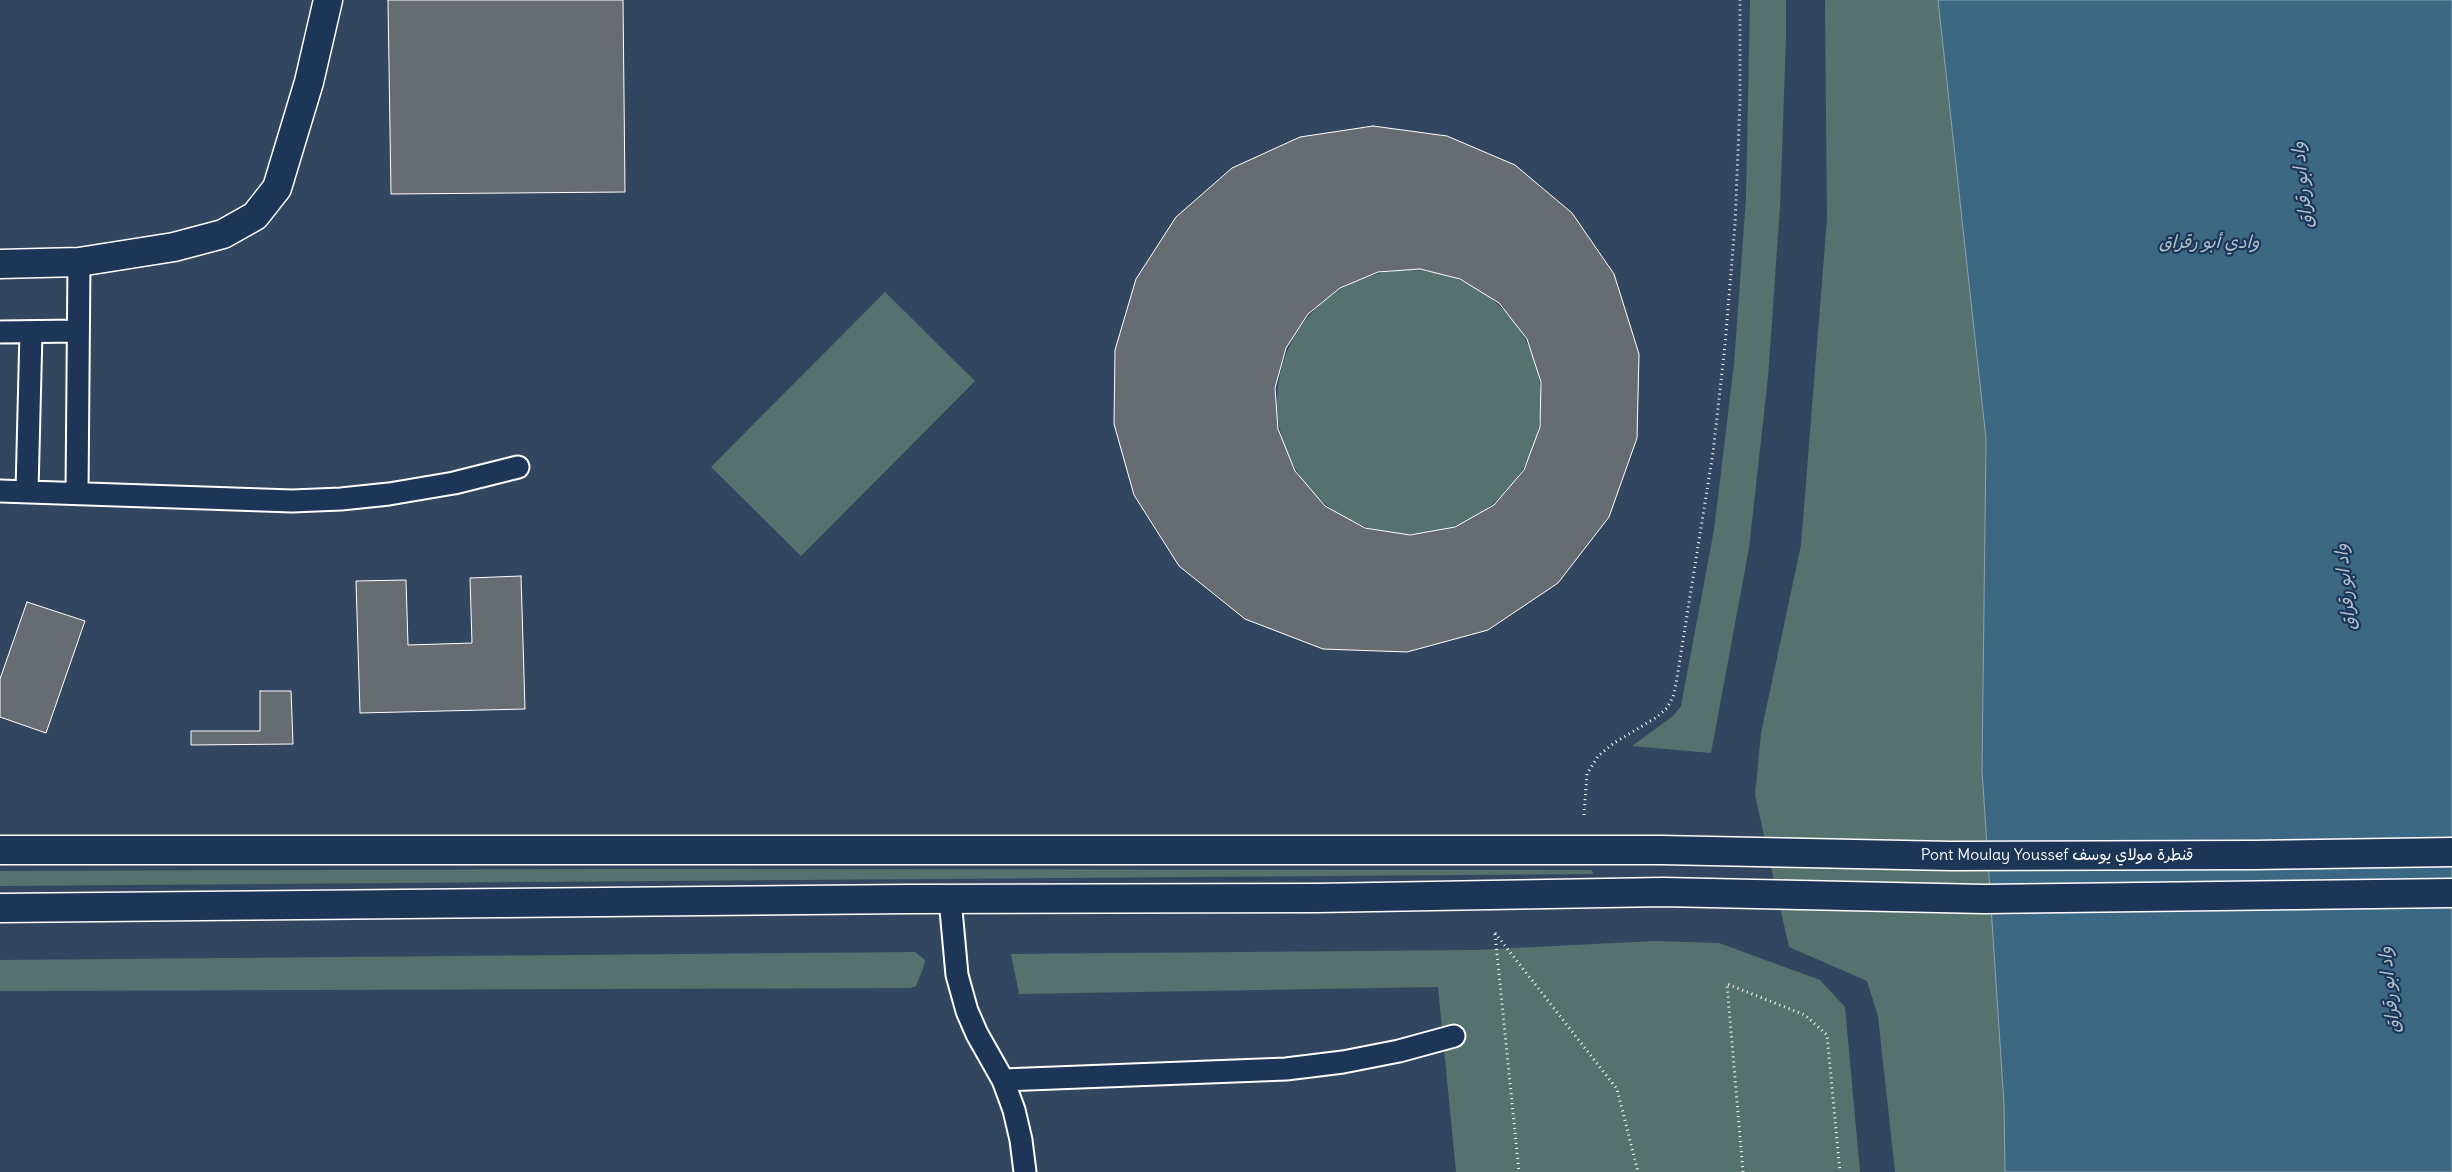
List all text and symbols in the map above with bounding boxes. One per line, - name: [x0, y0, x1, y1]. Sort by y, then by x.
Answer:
- water label: واد ابو رقراق: [2288, 141, 2318, 229]
- water label: وادي أبو رقراق: [2159, 232, 2259, 254]
- water label: واد ابو رقراق: [2331, 543, 2361, 631]
- street label: Pont Moulay Youssef قنطرة مولاي يوسف: [1921, 845, 2193, 865]
- water label: واد ابو رقراق: [2375, 946, 2405, 1034]

